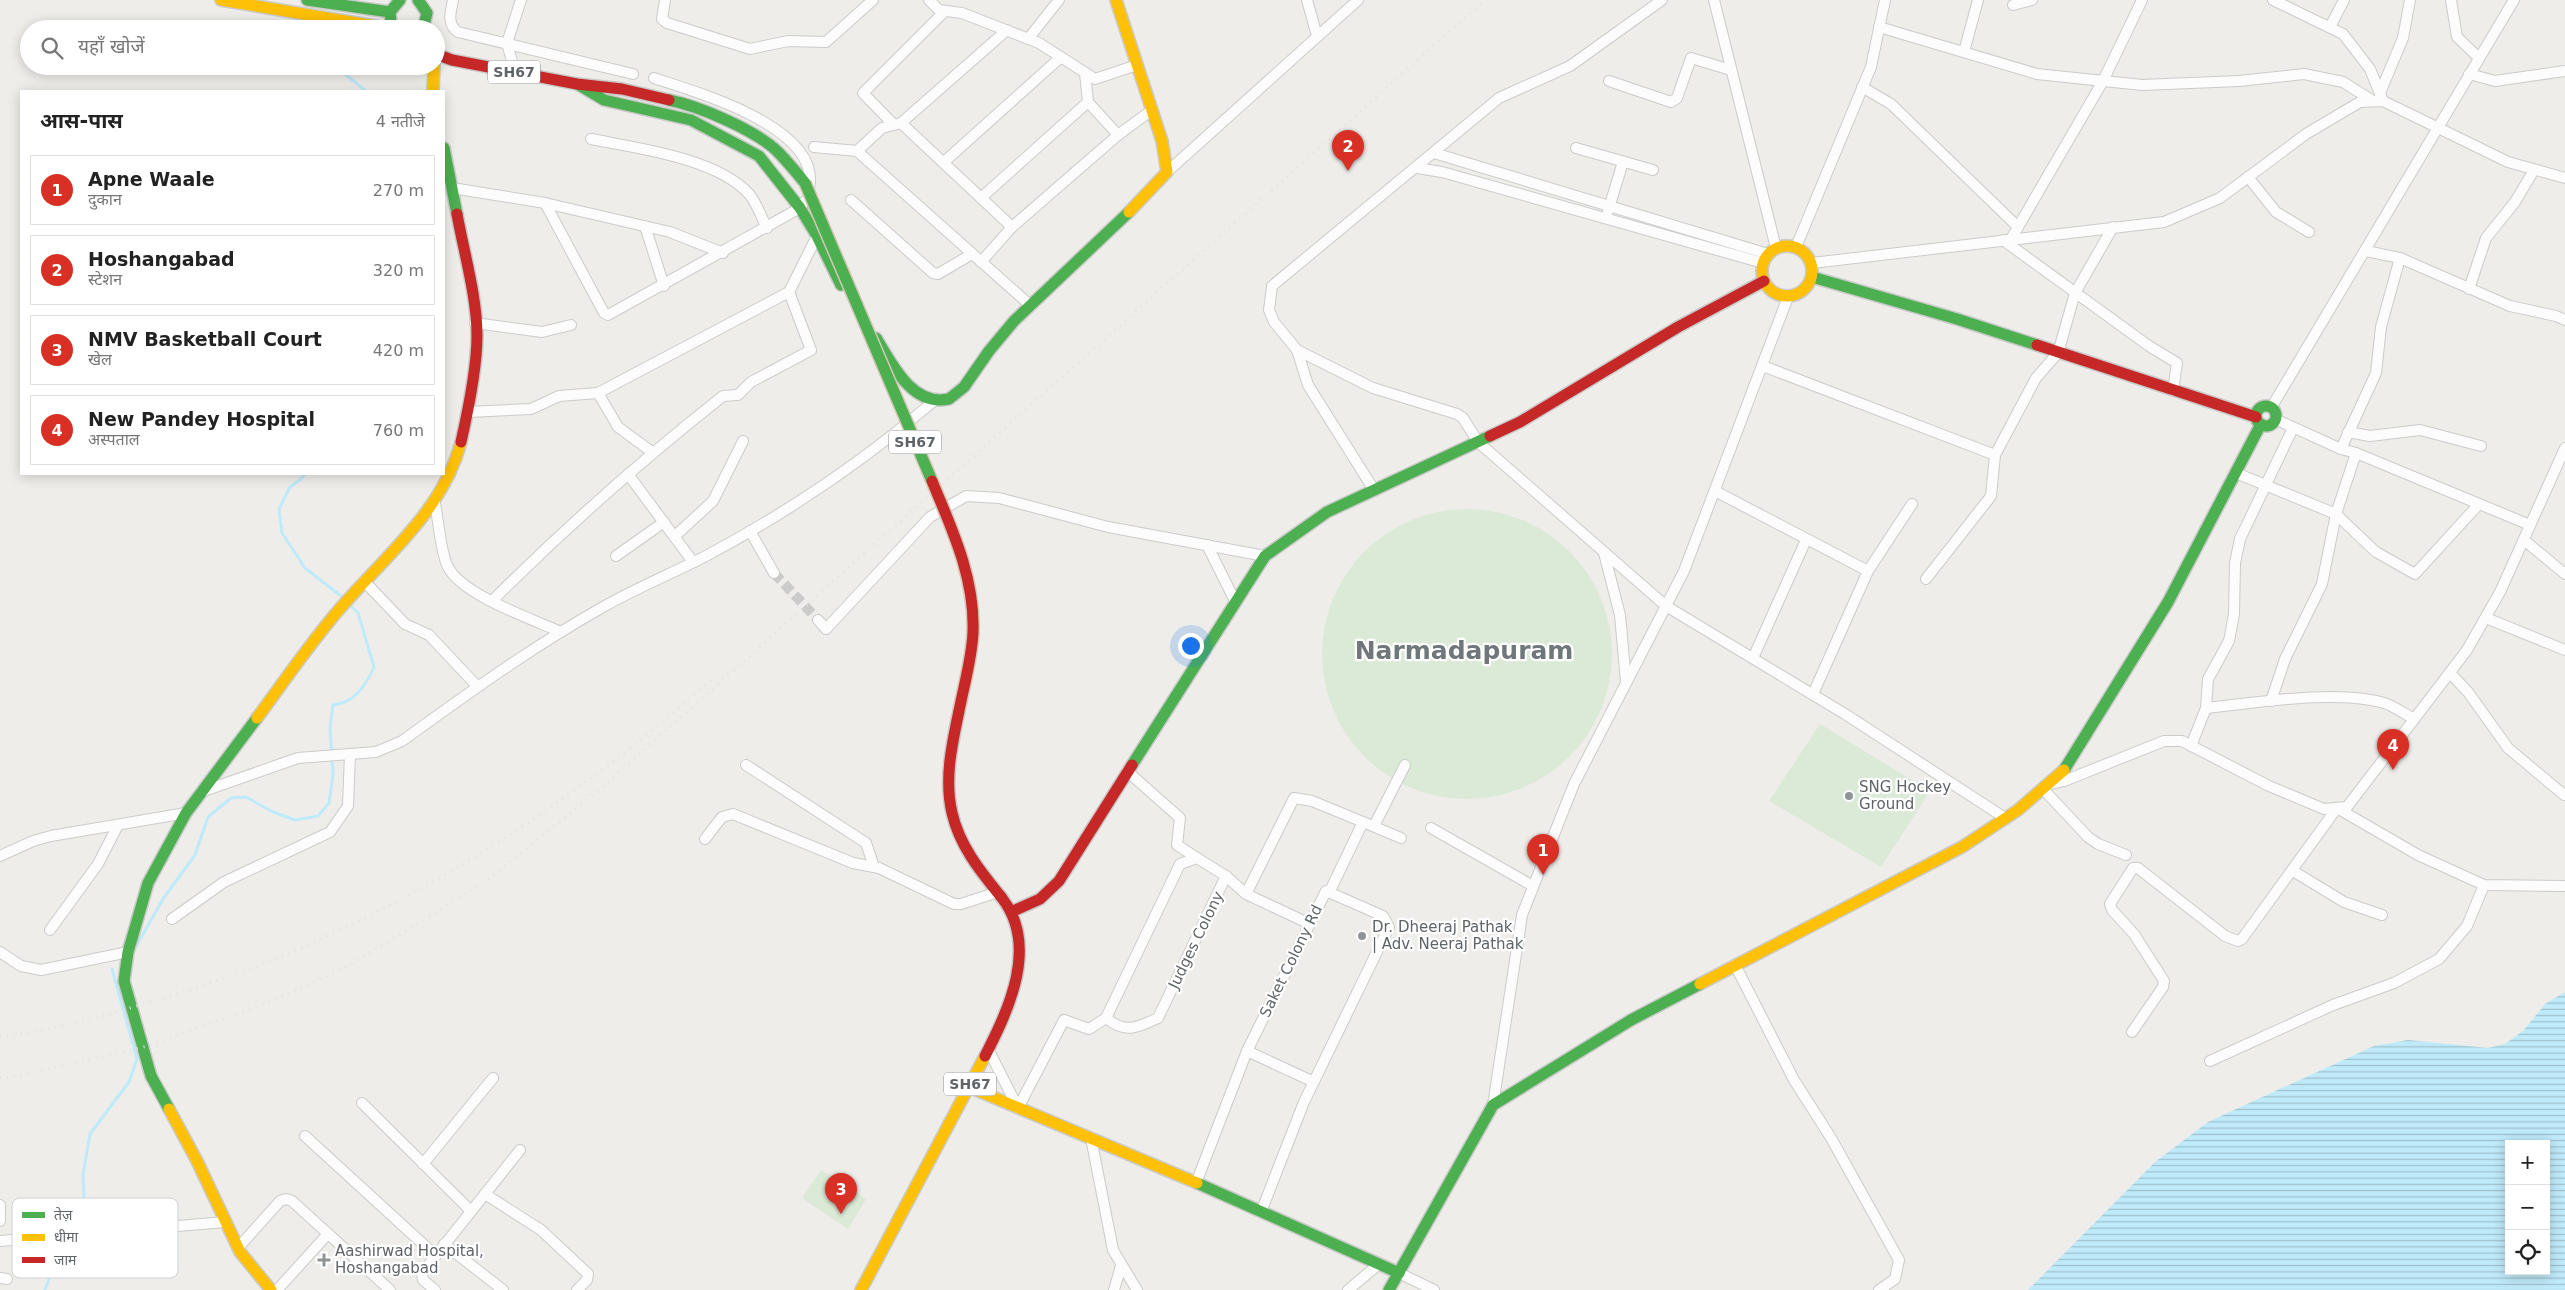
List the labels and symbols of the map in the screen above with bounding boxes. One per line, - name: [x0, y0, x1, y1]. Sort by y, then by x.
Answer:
- road number: SH67: [488, 61, 540, 84]
- pin: 2: [1332, 130, 1364, 171]
- road number: SH67: [889, 431, 941, 454]
- your location: [1178, 633, 1204, 659]
- district label: Narmadapuram: [1355, 636, 1573, 665]
- pin: 4: [2377, 729, 2409, 770]
- place label: SNG Hockey Ground: [1859, 778, 1951, 813]
- marker: SNG Hockey Ground: [1843, 790, 1855, 802]
- pin: 1: [1527, 834, 1559, 875]
- street label: Judges Colony: [1164, 888, 1227, 993]
- street label: Saket Colony Rd: [1256, 902, 1326, 1020]
- place label: Dr. Dheeraj Pathak | Adv. Neeraj Pathak: [1372, 918, 1524, 953]
- marker: Dr. Dheeraj Pathak | Adv. Neeraj Pathak: [1356, 930, 1368, 942]
- road number: SH67: [944, 1072, 996, 1096]
- pin: 3: [825, 1173, 857, 1214]
- legend: [12, 1198, 178, 1278]
- text: तेज़: [54, 1206, 73, 1223]
- text: धीमा: [54, 1229, 79, 1245]
- place label: Aashirwad Hospital, Hoshangabad: [335, 1242, 484, 1277]
- text: जाम: [54, 1252, 77, 1268]
- marker: Aashirwad Hospital, Hoshangabad: [317, 1253, 331, 1267]

